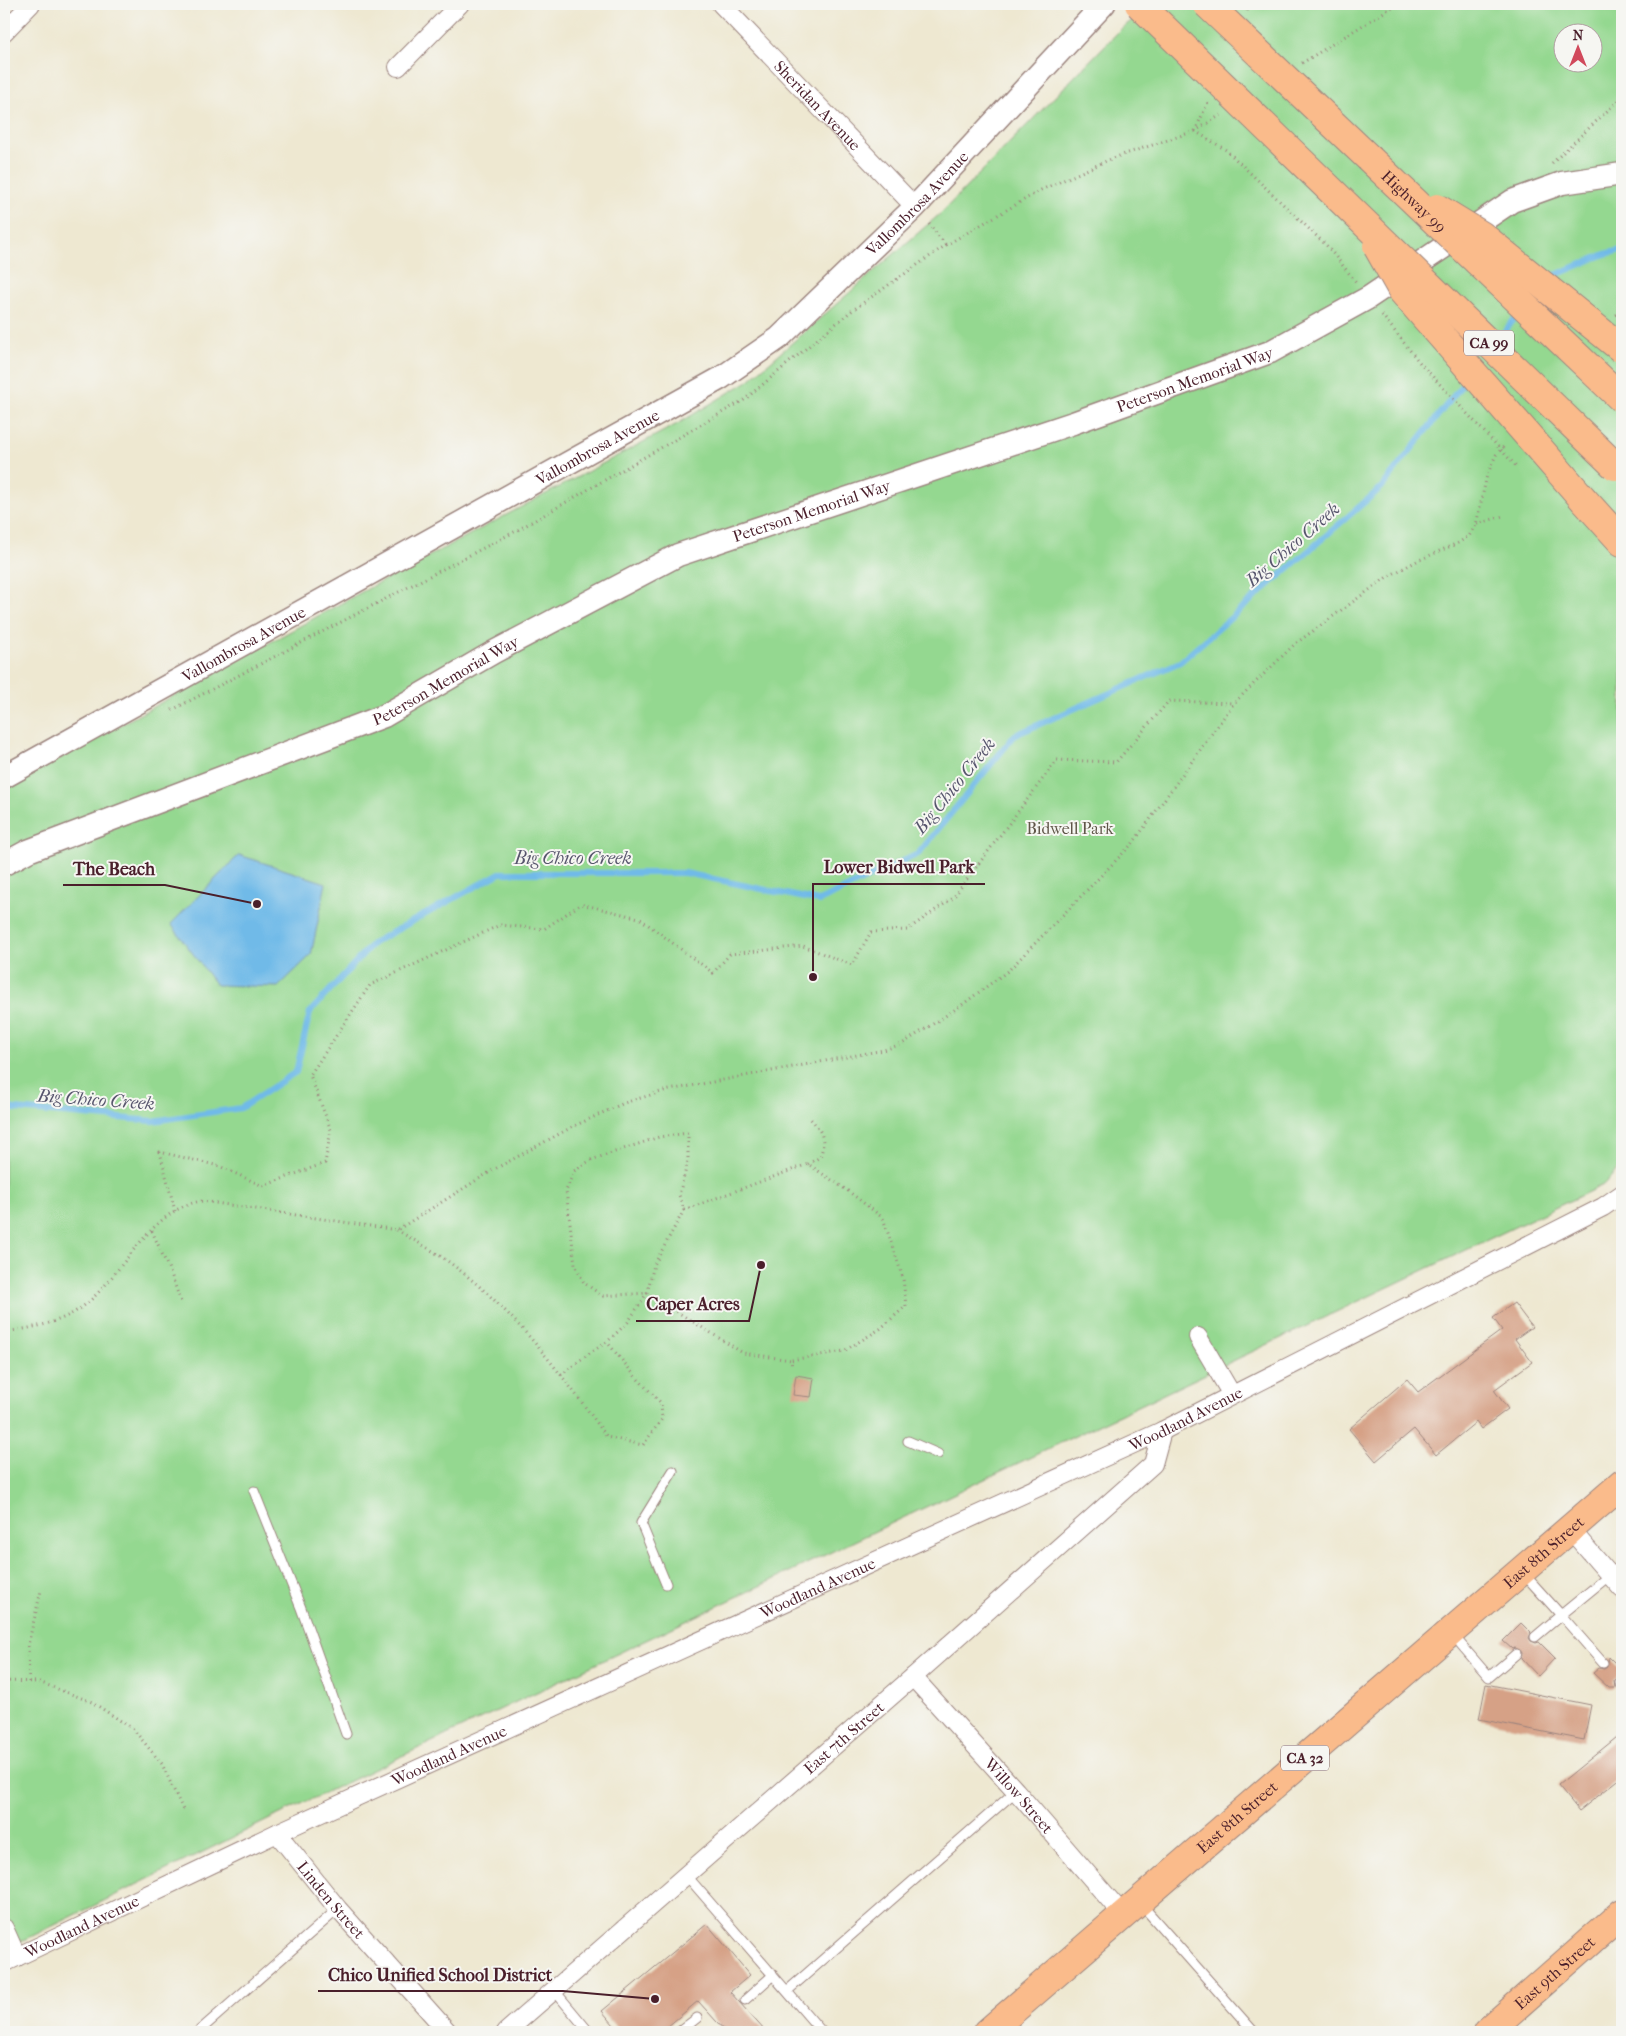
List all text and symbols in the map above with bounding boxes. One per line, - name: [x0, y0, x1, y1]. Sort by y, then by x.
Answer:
- north arrow: [1554, 22, 1604, 72]
- text: N: [1573, 27, 1584, 44]
- street label: Sheridan Avenue: [770, 56, 865, 154]
- street label: Vallombrosa Avenue: [861, 147, 972, 260]
- street label: Highway 99: [1378, 166, 1450, 236]
- road number: CA 99: [1464, 330, 1514, 356]
- street label: Peterson Memorial Way: [1114, 342, 1276, 416]
- street label: Vallombrosa Avenue: [531, 405, 662, 489]
- street label: Peterson Memorial Way: [730, 475, 893, 546]
- water label: Big Chico Creek: [1241, 499, 1344, 592]
- street label: Vallombrosa Avenue: [177, 602, 309, 686]
- street label: Peterson Memorial Way: [370, 631, 522, 729]
- water label: Big Chico Creek: [909, 734, 1000, 839]
- park label: Bidwell Park: [1026, 819, 1114, 838]
- water label: Big Chico Creek: [513, 848, 632, 869]
- callout: Lower Bidwell Park: [813, 851, 985, 884]
- callout: The Beach: [63, 852, 165, 885]
- text: Lower Bidwell Park: [823, 857, 975, 878]
- text: The Beach: [72, 859, 156, 880]
- water label: Big Chico Creek: [36, 1085, 155, 1115]
- callout: Caper Acres: [636, 1288, 749, 1321]
- text: Caper Acres: [646, 1294, 740, 1315]
- street label: Woodland Avenue: [1125, 1382, 1246, 1455]
- street label: East 8th Street: [1499, 1512, 1588, 1592]
- street label: Woodland Avenue: [756, 1553, 878, 1622]
- street label: East 7th Street: [800, 1697, 888, 1778]
- street label: Woodland Avenue: [387, 1721, 509, 1790]
- road number: CA 32: [1281, 1746, 1329, 1770]
- street label: Willow Street: [980, 1753, 1058, 1837]
- street label: East 8th Street: [1193, 1777, 1281, 1857]
- street label: Linden Street: [294, 1857, 369, 1942]
- street label: Woodland Avenue: [20, 1891, 142, 1962]
- street label: East 9th Street: [1510, 1932, 1599, 2013]
- callout: Chico Unified School District: [318, 1958, 563, 1991]
- text: Chico Unified School District: [328, 1965, 553, 1986]

